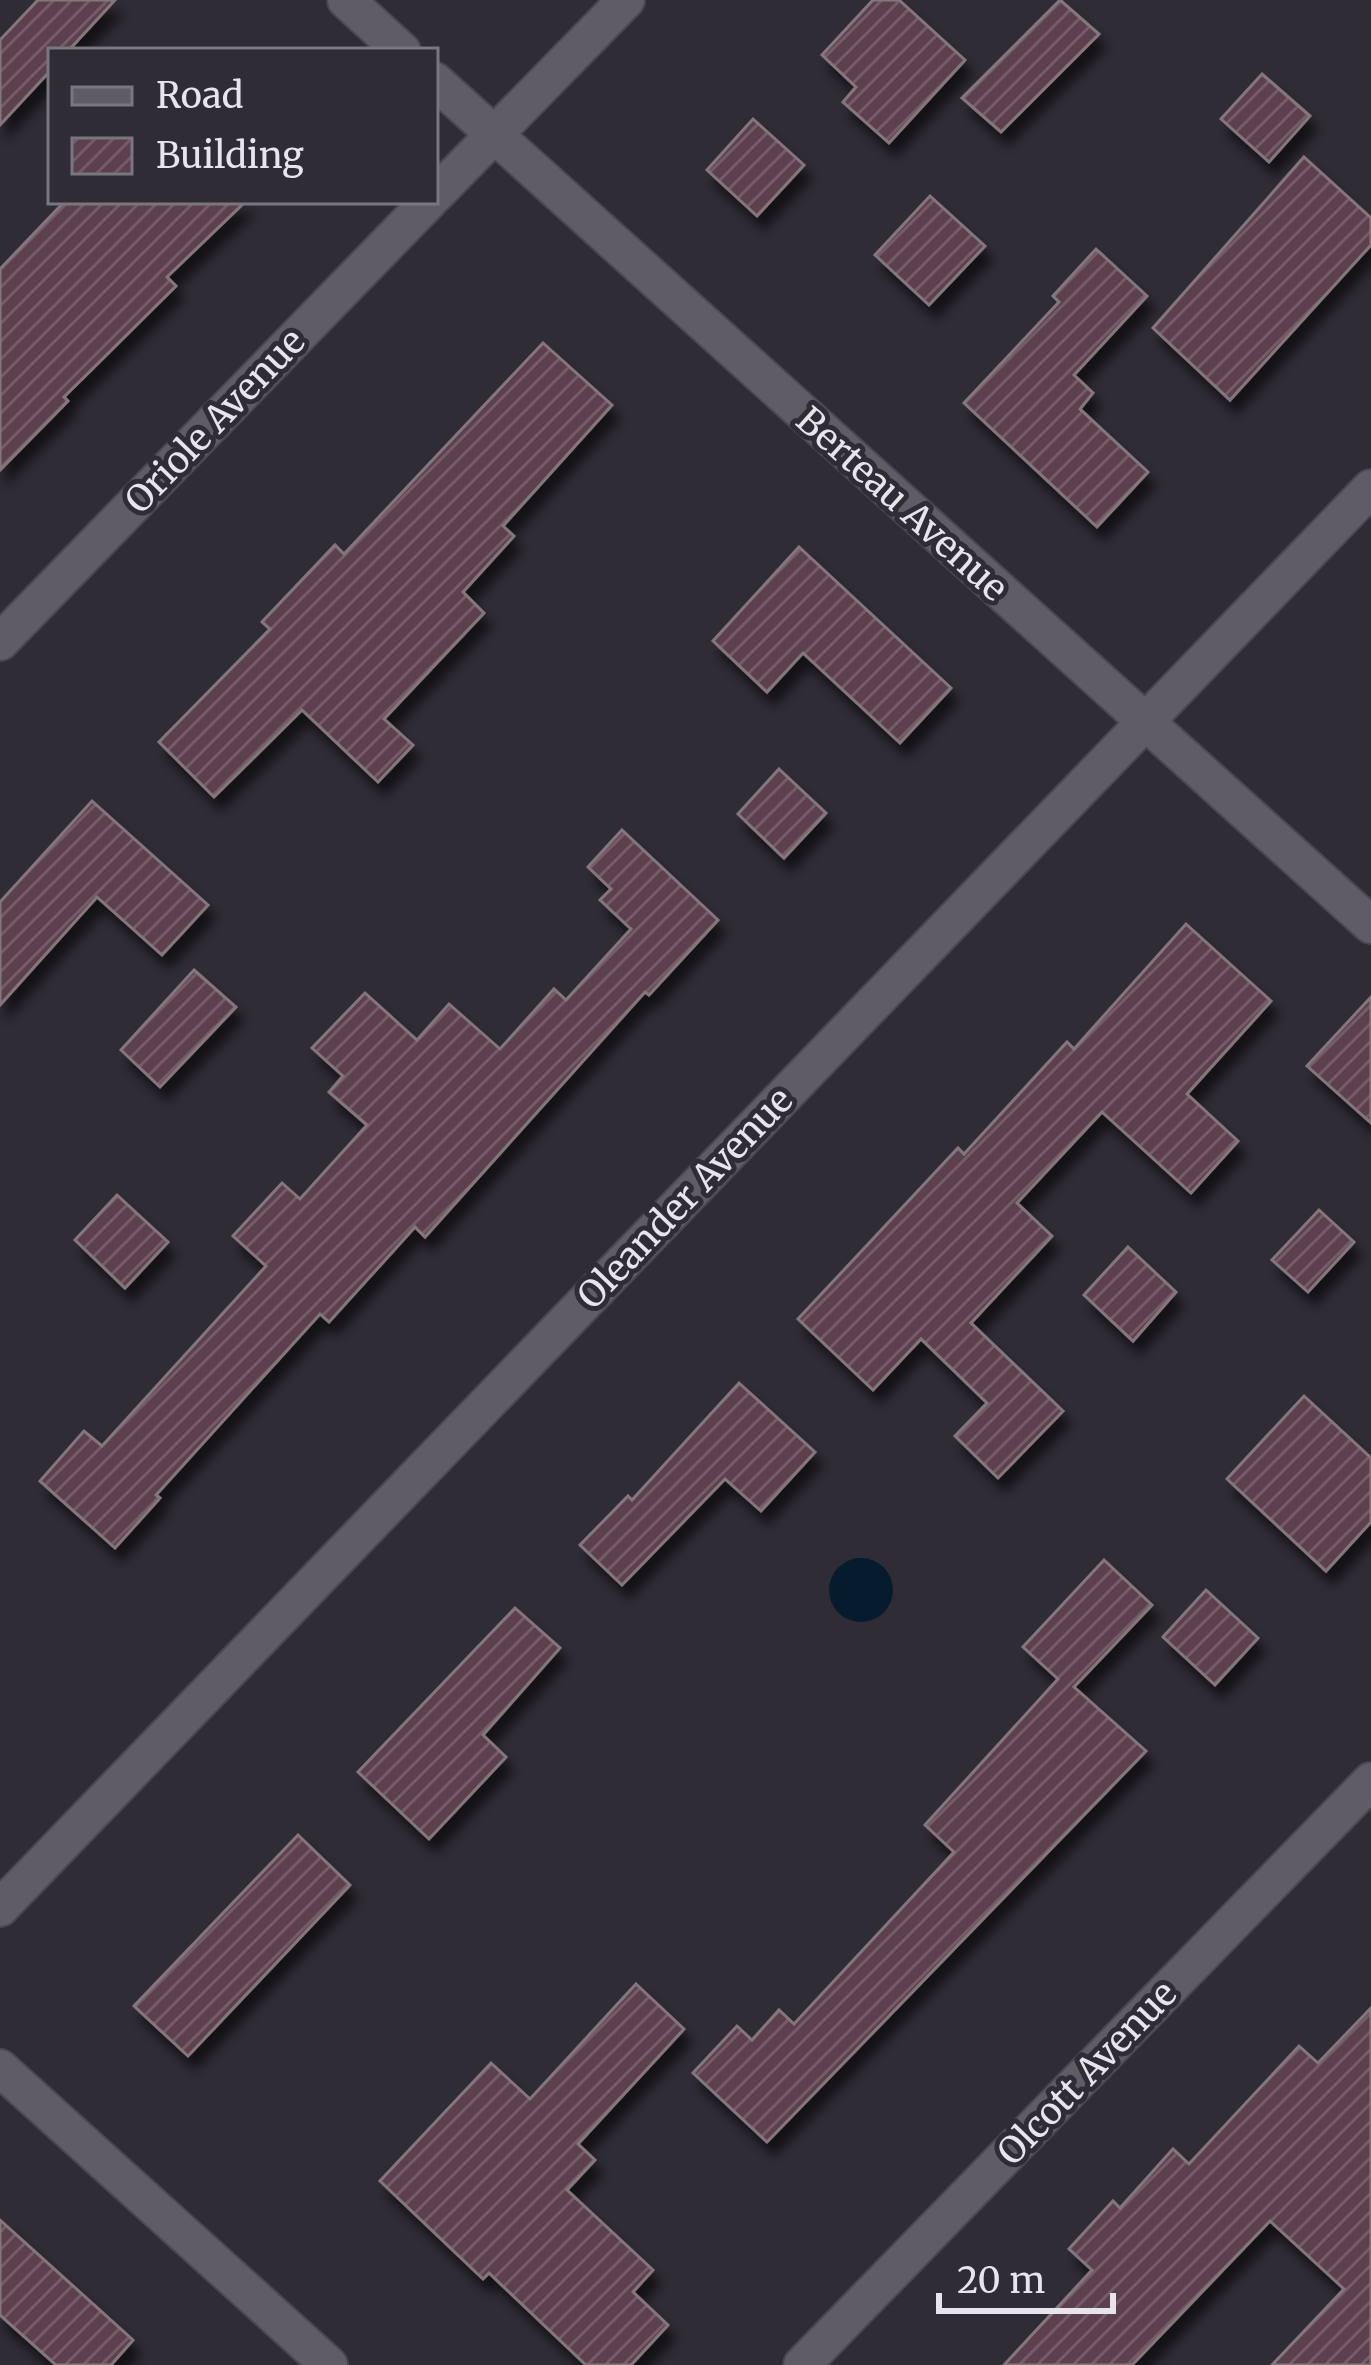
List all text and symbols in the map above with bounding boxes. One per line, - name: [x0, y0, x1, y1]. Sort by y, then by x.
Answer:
- legend: [48, 48, 438, 204]
- text: Road: [156, 73, 243, 118]
- text: Building: [156, 133, 304, 178]
- street label: Oriole Avenue: [116, 319, 314, 523]
- street label: Berteau Avenue: [787, 397, 1017, 611]
- street label: Oleander Avenue: [568, 1078, 802, 1318]
- street label: Olcott Avenue: [988, 1972, 1186, 2174]
- scale bar: [939, 2239, 1113, 2313]
- text: 20 m: [957, 2258, 1045, 2303]

